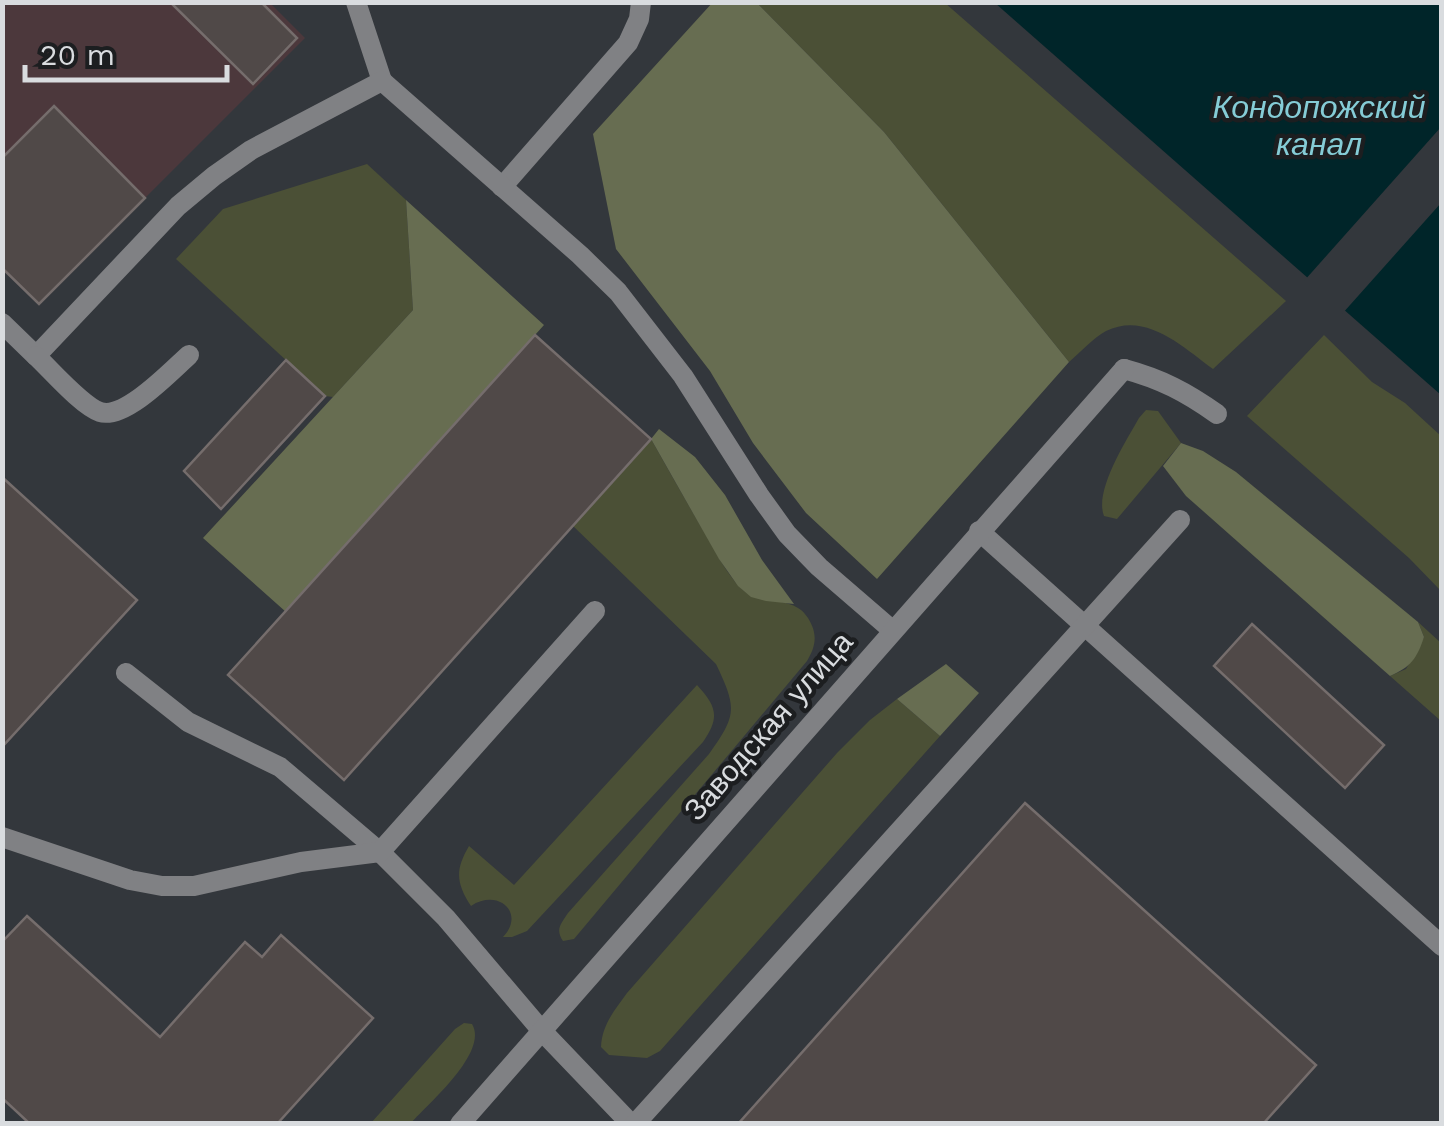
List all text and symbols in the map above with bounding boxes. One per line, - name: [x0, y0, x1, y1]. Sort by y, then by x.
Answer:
- scale bar: [25, 20, 228, 82]
- text: 20 m: [40, 37, 115, 72]
- water label: Кондопожский канал: [1212, 88, 1426, 163]
- street label: Заводская улица: [677, 624, 860, 827]

